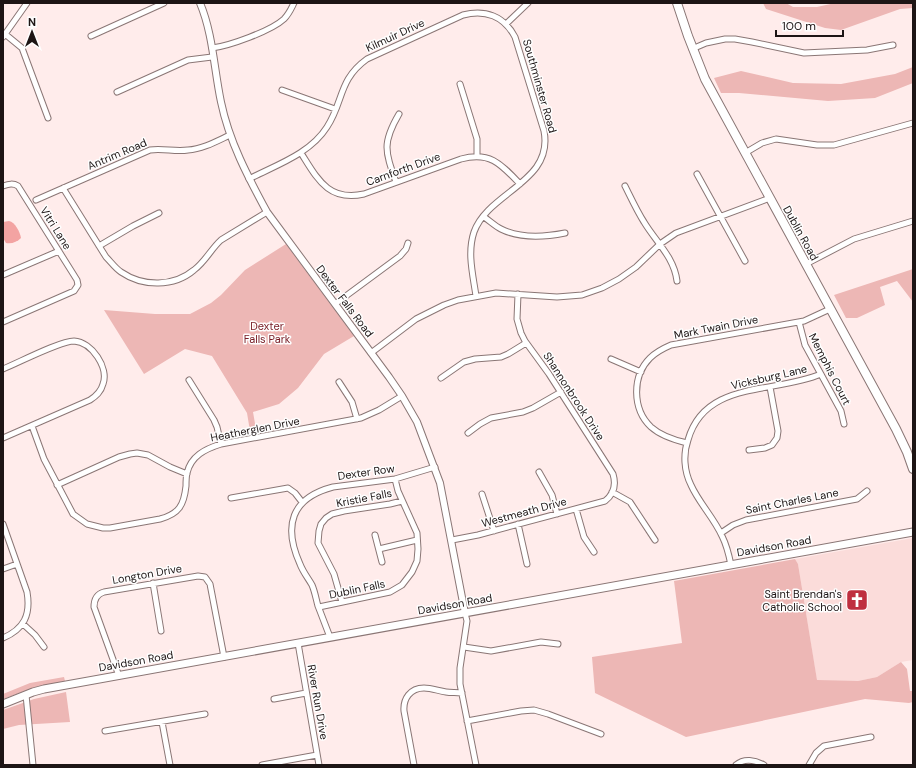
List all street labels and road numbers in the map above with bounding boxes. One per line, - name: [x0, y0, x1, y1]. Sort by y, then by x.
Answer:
- street label: Kilmuir Drive: [363, 15, 427, 55]
- street label: Southminster Road: [520, 38, 560, 135]
- street label: Antrim Road: [85, 135, 149, 173]
- street label: Carnforth Drive: [364, 149, 442, 189]
- street label: Dublin Road: [780, 203, 822, 263]
- street label: Vitri Lane: [37, 204, 75, 252]
- street label: Dexter Falls Road: [313, 262, 377, 340]
- street label: Mark Twain Drive: [673, 312, 759, 342]
- street label: Memphis Court: [806, 331, 854, 407]
- street label: Shannonbrook Drive: [540, 349, 608, 443]
- street label: Vicksburg Lane: [730, 361, 808, 393]
- street label: Heatherglen Drive: [209, 413, 301, 445]
- street label: Dexter Row: [337, 461, 396, 483]
- street label: Saint Charles Lane: [744, 485, 840, 517]
- street label: Kristie Falls: [335, 486, 393, 510]
- street label: Westmeath Drive: [480, 494, 568, 530]
- street label: Davidson Road: [736, 533, 813, 559]
- street label: Longton Drive: [111, 561, 183, 587]
- street label: Dublin Falls: [328, 576, 386, 602]
- street label: Davidson Road: [417, 591, 494, 617]
- street label: Davidson Road: [98, 648, 175, 674]
- street label: River Run Drive: [305, 663, 331, 741]

